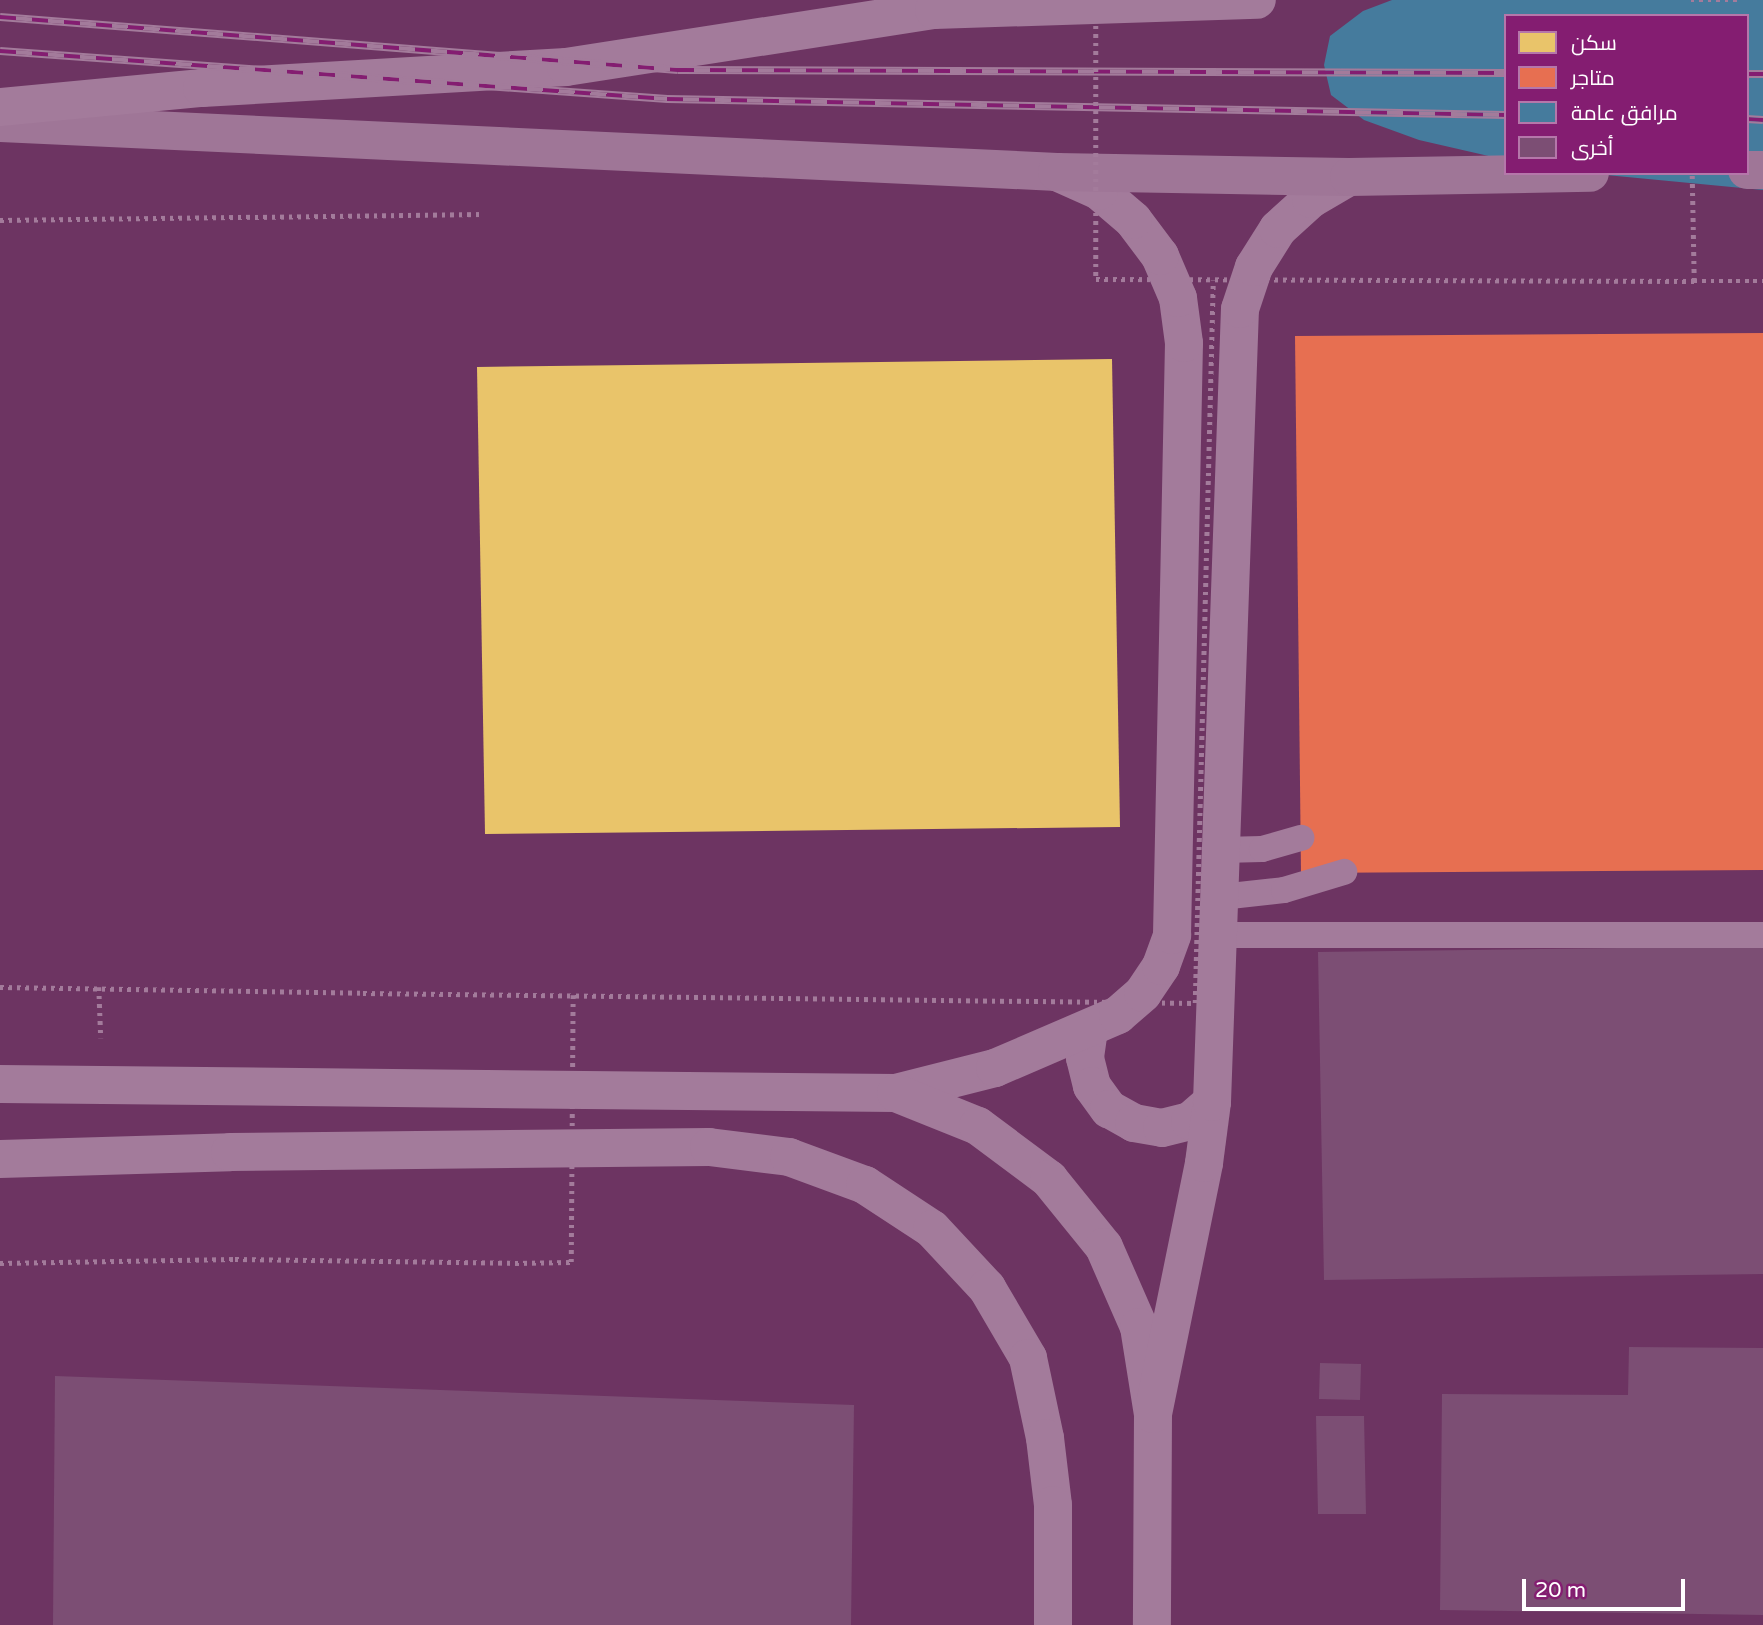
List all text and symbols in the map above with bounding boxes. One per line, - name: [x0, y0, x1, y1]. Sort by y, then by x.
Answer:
- legend: [1504, 14, 1749, 175]
- text: سكن: [1571, 31, 1617, 56]
- text: متاجر: [1571, 66, 1615, 91]
- text: مرافق عامة: [1571, 101, 1678, 126]
- text: أخرى: [1571, 136, 1613, 161]
- scale bar: [1525, 1566, 1688, 1610]
- text: 20 m: [1535, 1578, 1586, 1603]

